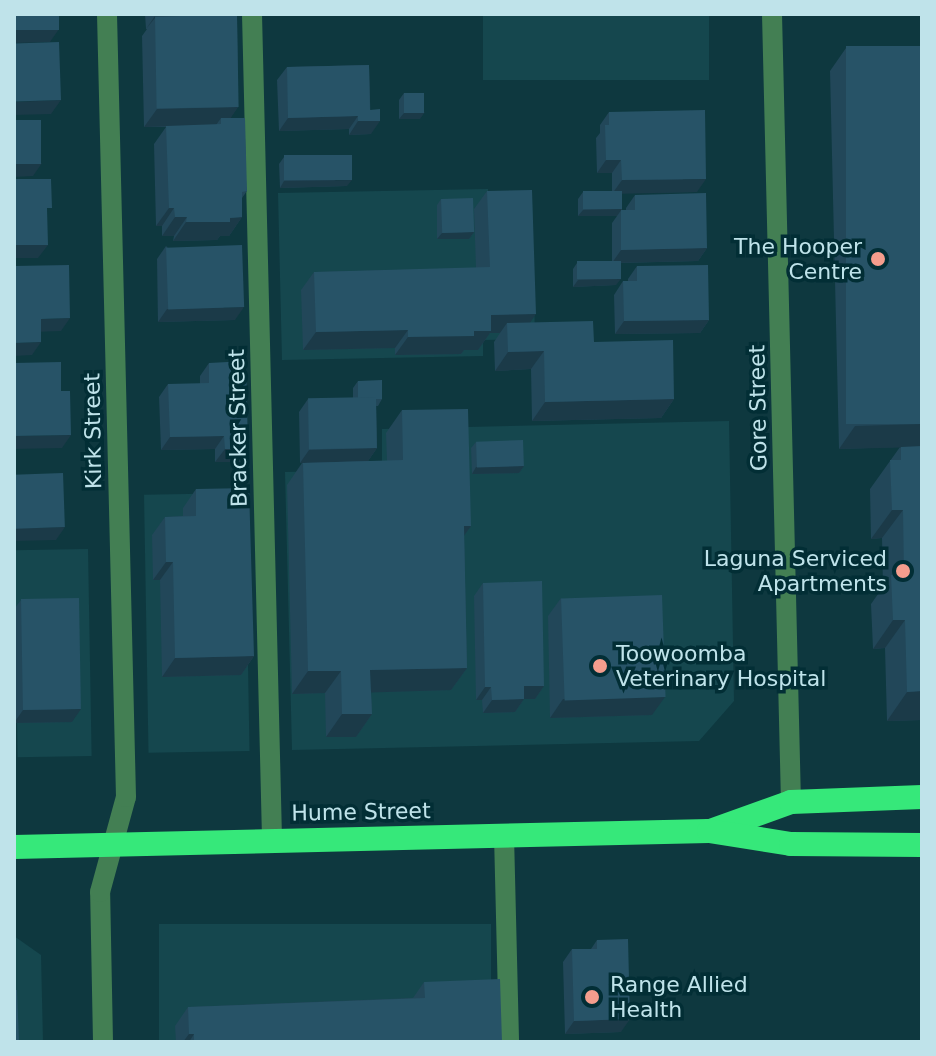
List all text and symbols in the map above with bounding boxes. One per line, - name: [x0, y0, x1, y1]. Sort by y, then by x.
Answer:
- place label: The Hooper Centre: [734, 233, 862, 284]
- marker: The Hooper Centre: [869, 250, 887, 268]
- street label: Gore Street: [744, 345, 772, 471]
- street label: Bracker Street: [223, 349, 253, 507]
- street label: Kirk Street: [79, 373, 107, 489]
- place label: Laguna Serviced Apartments: [704, 545, 887, 596]
- marker: Laguna Serviced Apartments: [894, 562, 912, 580]
- place label: Toowoomba Veterinary Hospital: [616, 640, 826, 692]
- marker: Toowoomba Veterinary Hospital: [591, 657, 609, 675]
- street label: Hume Street: [291, 798, 431, 826]
- place label: Range Allied Health: [610, 971, 748, 1022]
- marker: Range Allied Health: [581, 986, 603, 1008]

